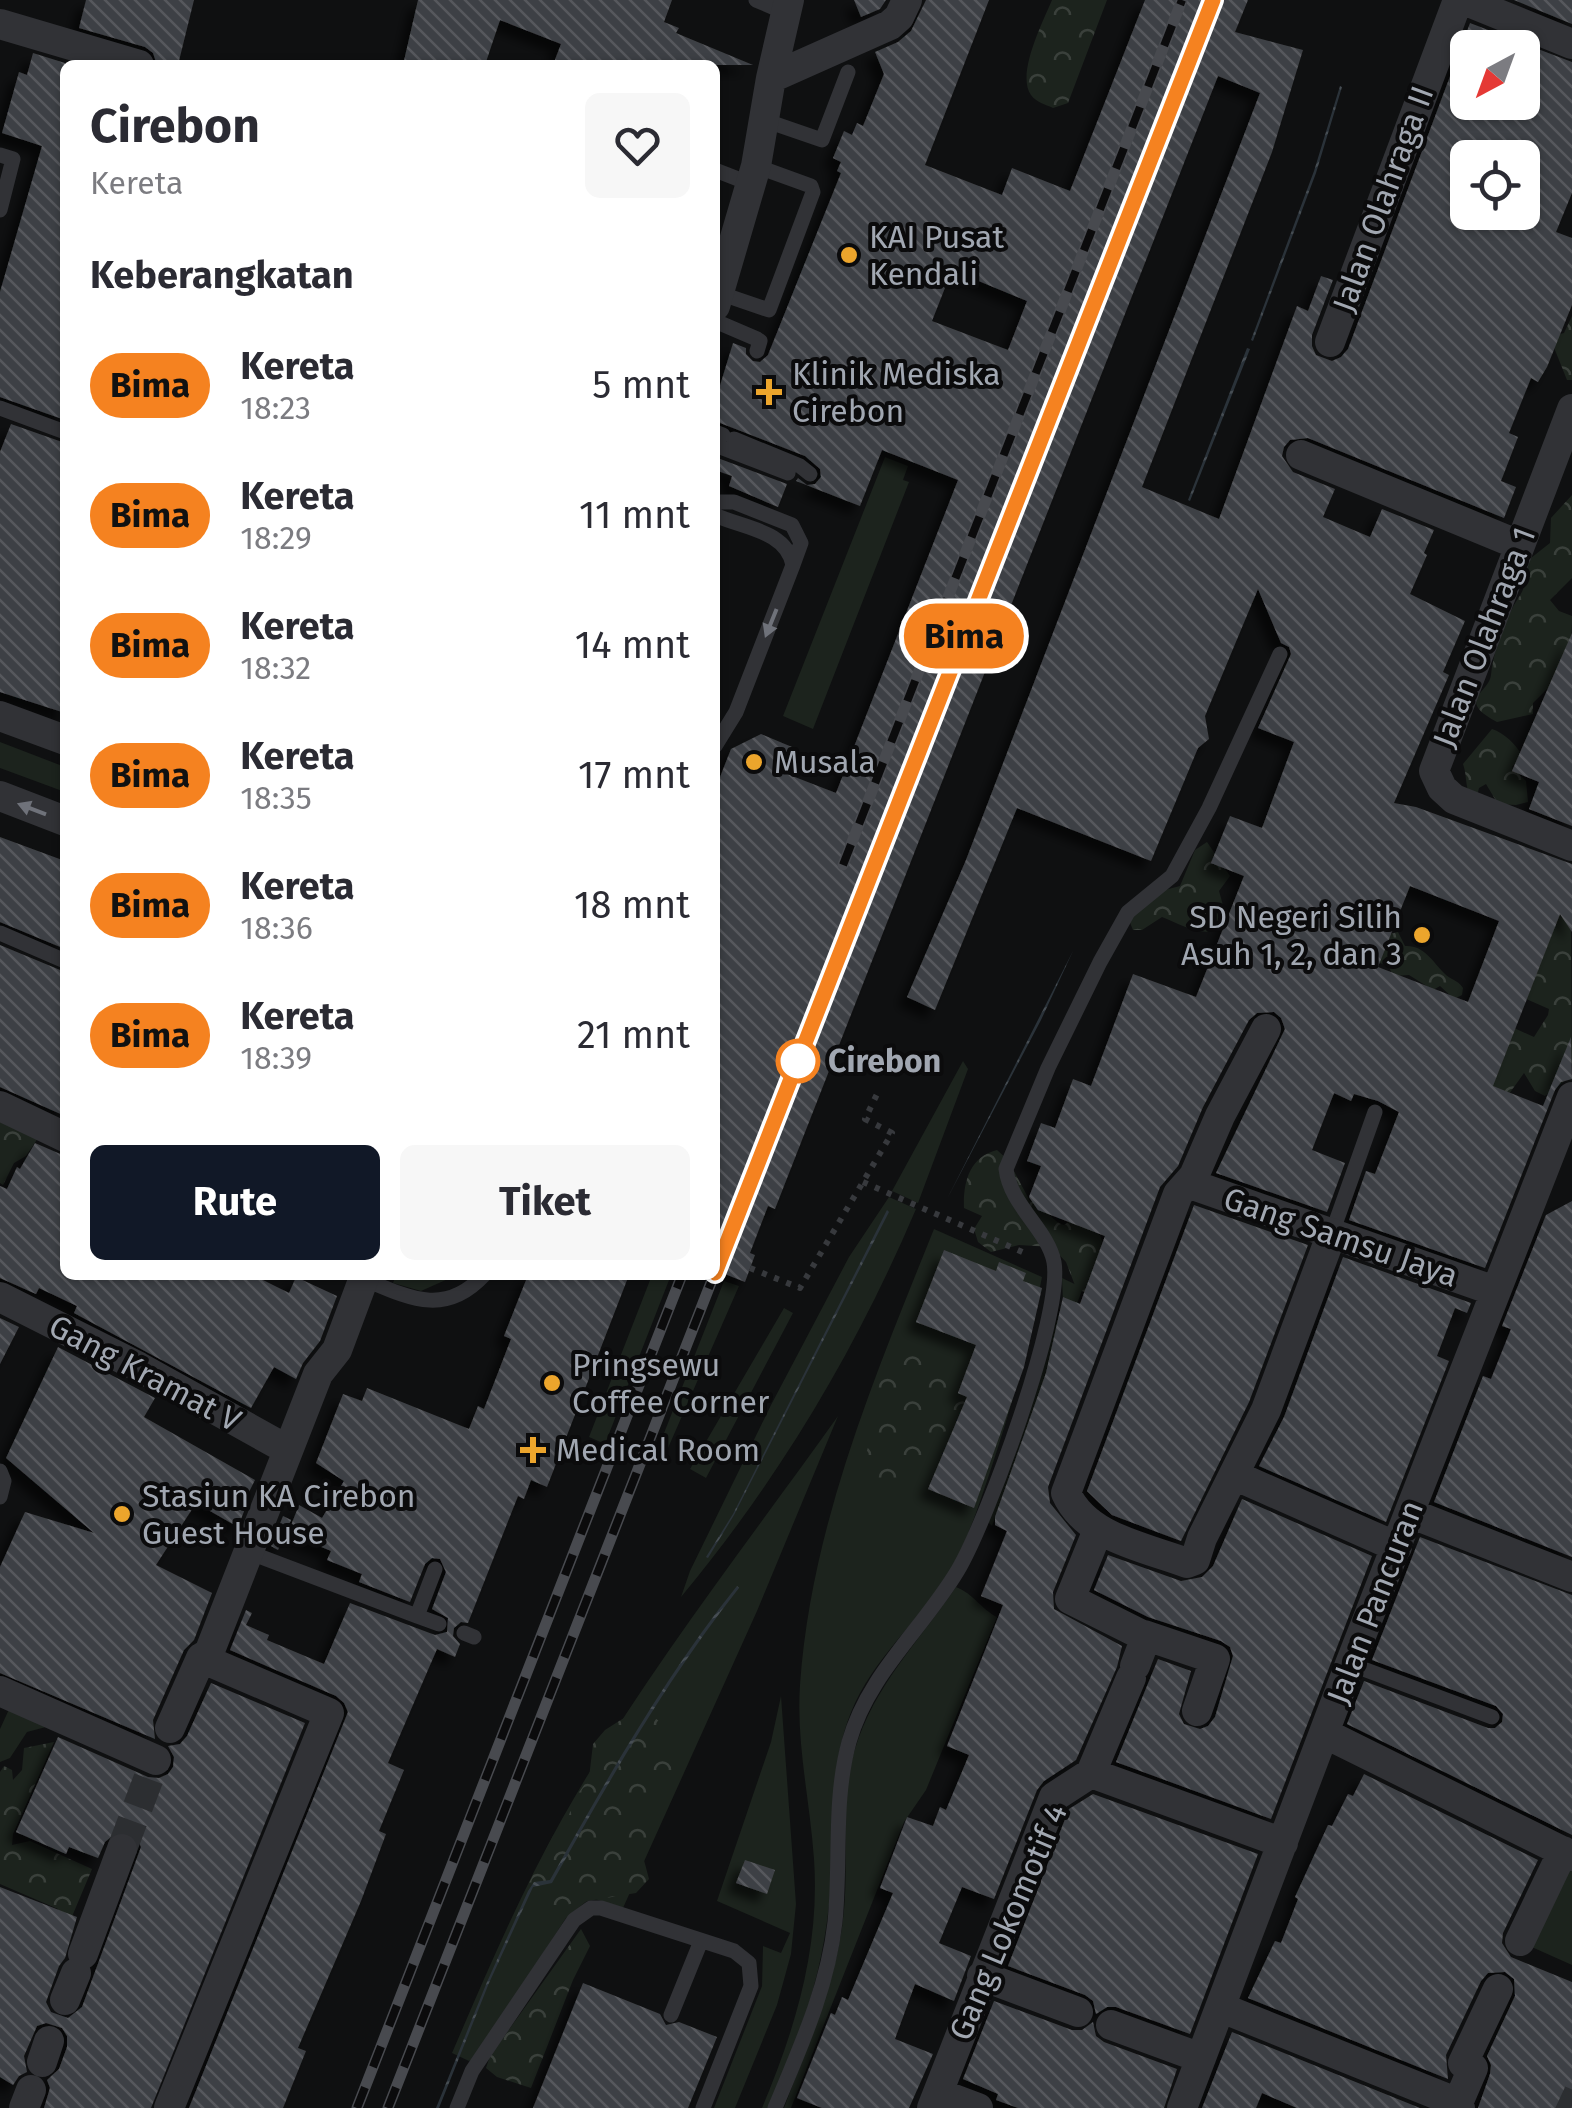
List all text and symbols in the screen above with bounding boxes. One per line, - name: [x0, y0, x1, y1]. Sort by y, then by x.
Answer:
- north arrow: [1450, 30, 1540, 120]
- map controls: [1450, 30, 1540, 230]
- street label: Jalan Olahraga II: [1325, 81, 1441, 317]
- button: heart: [585, 93, 690, 198]
- text: Cirebon: [90, 97, 260, 155]
- button: locate: [1450, 140, 1540, 230]
- text: Kereta: [90, 164, 183, 202]
- place label: KAI Pusat Kendali: [869, 218, 1004, 293]
- marker: KAI Pusat Kendali: [838, 244, 860, 266]
- text: Keberangkatan: [90, 252, 354, 298]
- text: Kereta: [240, 343, 355, 389]
- place label: Klinik Mediska Cirebon: [792, 355, 1001, 430]
- text: 5 mnt: [592, 362, 690, 408]
- text: Bima: [110, 364, 190, 406]
- marker: Klinik Mediska Cirebon: [756, 379, 782, 405]
- text: 18:23: [240, 389, 311, 427]
- text: Kereta: [240, 473, 355, 519]
- text: 11 mnt: [579, 492, 690, 538]
- text: Bima: [110, 494, 190, 536]
- text: 18:29: [240, 519, 312, 557]
- street label: Jalan Olahraga 1: [1425, 522, 1543, 752]
- text: Kereta: [240, 603, 355, 649]
- line badge: Bima: [894, 604, 1034, 668]
- one-way arrow: [762, 608, 778, 638]
- text: Bima: [924, 615, 1004, 657]
- text: 14 mnt: [575, 622, 690, 668]
- text: Bima: [110, 624, 190, 666]
- text: 18:32: [240, 649, 311, 687]
- text: Kereta: [240, 733, 355, 779]
- place label: Musala: [774, 743, 876, 781]
- marker: Musala: [743, 751, 765, 773]
- text: 17 mnt: [578, 752, 690, 798]
- text: Bima: [110, 754, 190, 796]
- text: 18:35: [240, 779, 312, 817]
- one-way arrow: [17, 800, 47, 816]
- text: Kereta: [240, 863, 355, 909]
- text: 18 mnt: [574, 882, 690, 928]
- text: Bima: [110, 884, 190, 926]
- place label: SD Negeri Silih Asuh 1, 2, dan 3: [1181, 898, 1402, 973]
- text: 18:36: [240, 909, 313, 947]
- marker: SD Negeri Silih Asuh 1, 2, dan 3: [1411, 924, 1433, 946]
- text: Kereta: [240, 993, 355, 1039]
- text: 21 mnt: [577, 1012, 690, 1058]
- text: Bima: [110, 1014, 190, 1056]
- text: 18:39: [240, 1039, 312, 1077]
- marker: Cirebon: [777, 1040, 819, 1082]
- place label: Cirebon: [828, 1042, 941, 1080]
- button: Rute: [90, 1145, 380, 1260]
- button: Tiket: [400, 1145, 690, 1260]
- street label: Gang Samsu Jaya: [1219, 1179, 1463, 1295]
- street label: Gang Kramat V: [43, 1307, 248, 1440]
- place label: Pringsewu Coffee Corner: [572, 1346, 770, 1421]
- marker: Pringsewu Coffee Corner: [541, 1372, 563, 1394]
- place label: Medical Room: [556, 1431, 760, 1469]
- marker: Medical Room: [520, 1437, 546, 1463]
- place label: Stasiun KA Cirebon Guest House: [142, 1477, 416, 1552]
- street label: Jalan Pancuran: [1319, 1495, 1431, 1709]
- marker: Stasiun KA Cirebon Guest House: [111, 1503, 133, 1525]
- street label: Gang Lokomotif 4: [941, 1798, 1075, 2046]

